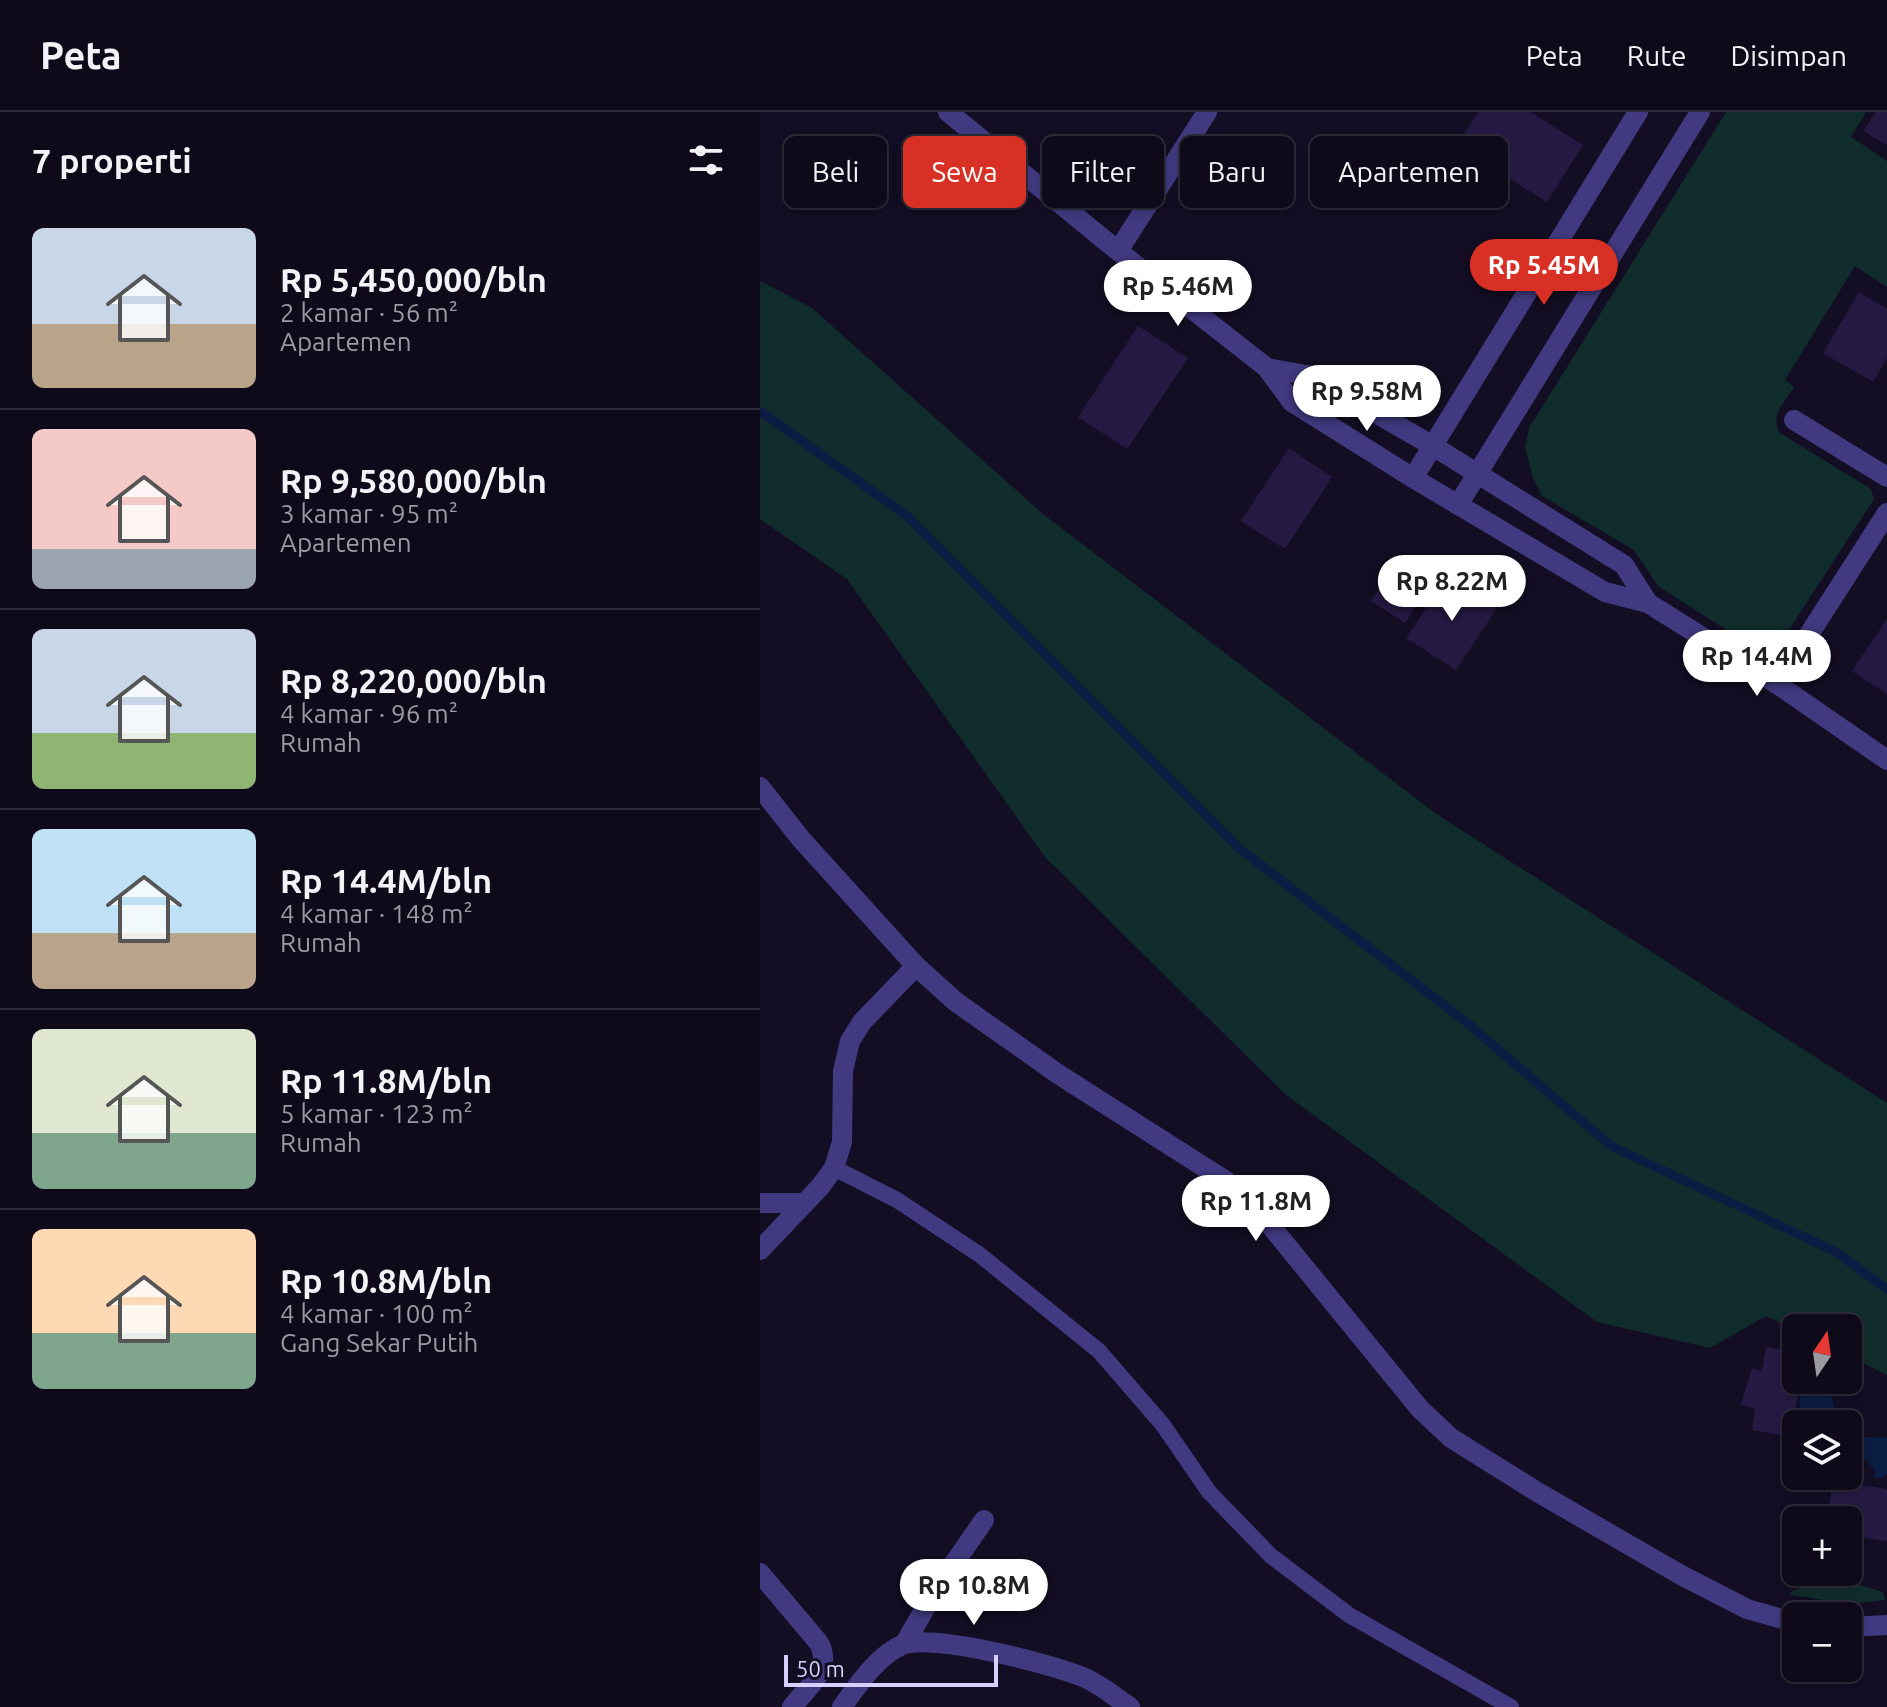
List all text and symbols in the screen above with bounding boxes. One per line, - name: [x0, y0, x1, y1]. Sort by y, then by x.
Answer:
- text: Peta: [40, 34, 122, 76]
- text: Peta: [1526, 40, 1583, 71]
- text: Rute: [1627, 40, 1687, 71]
- text: Disimpan: [1731, 40, 1847, 71]
- chip: Beli: [784, 136, 887, 208]
- chip: Sewa: [903, 136, 1026, 208]
- chip: Filter: [1042, 136, 1164, 208]
- chip: Baru: [1180, 136, 1294, 208]
- chip: Apartemen: [1310, 136, 1508, 208]
- icon: filters: [684, 138, 728, 182]
- text: 7 properti: [32, 141, 192, 179]
- pin: Rp 5.45M: [1461, 239, 1627, 307]
- text: Rp 5.45M: [1488, 250, 1600, 279]
- icon: home: [96, 260, 192, 356]
- text: Rp 5,450,000/bln: [280, 260, 547, 298]
- pin: Rp 5.46M: [1095, 260, 1261, 328]
- text: Rp 5.46M: [1122, 271, 1234, 300]
- text: 2 kamar · 56 m²: [280, 298, 458, 327]
- text: Apartemen: [280, 327, 411, 356]
- pin: Rp 9.58M: [1284, 365, 1450, 433]
- text: Rp 9.58M: [1311, 376, 1423, 405]
- icon: home: [96, 461, 192, 557]
- text: Rp 9,580,000/bln: [280, 461, 547, 499]
- text: 3 kamar · 95 m²: [280, 499, 458, 528]
- text: Apartemen: [280, 528, 411, 557]
- pin: Rp 8.22M: [1369, 555, 1535, 623]
- text: Rp 8.22M: [1396, 566, 1508, 595]
- pin: Rp 14.4M: [1674, 630, 1840, 698]
- text: Rp 14.4M: [1701, 641, 1813, 670]
- icon: home: [96, 661, 192, 757]
- text: Rp 8,220,000/bln: [280, 661, 547, 699]
- text: 4 kamar · 96 m²: [280, 699, 458, 728]
- text: Rumah: [280, 728, 362, 757]
- icon: home: [96, 861, 192, 957]
- text: Rp 14.4M/bln: [280, 861, 492, 899]
- text: 4 kamar · 148 m²: [280, 899, 473, 928]
- text: Rumah: [280, 928, 362, 957]
- icon: home: [96, 1061, 192, 1157]
- text: Rp 11.8M/bln: [280, 1061, 492, 1099]
- text: 5 kamar · 123 m²: [280, 1099, 473, 1128]
- text: Rumah: [280, 1128, 362, 1157]
- pin: Rp 11.8M: [1173, 1175, 1339, 1243]
- text: Rp 11.8M: [1200, 1186, 1312, 1215]
- icon: home: [96, 1261, 192, 1357]
- text: Rp 10.8M/bln: [280, 1261, 492, 1299]
- text: 4 kamar · 100 m²: [280, 1299, 473, 1328]
- north arrow: [1782, 1314, 1862, 1394]
- map controls: [1782, 1314, 1862, 1682]
- text: Gang Sekar Putih: [280, 1328, 478, 1357]
- button: layers: [1782, 1410, 1862, 1490]
- button: +: [1782, 1506, 1862, 1586]
- pin: Rp 10.8M: [891, 1559, 1057, 1627]
- text: Rp 10.8M: [918, 1570, 1030, 1599]
- button: −: [1782, 1602, 1862, 1682]
- scale bar: [784, 1651, 998, 1687]
- text: 50 m: [796, 1656, 845, 1681]

